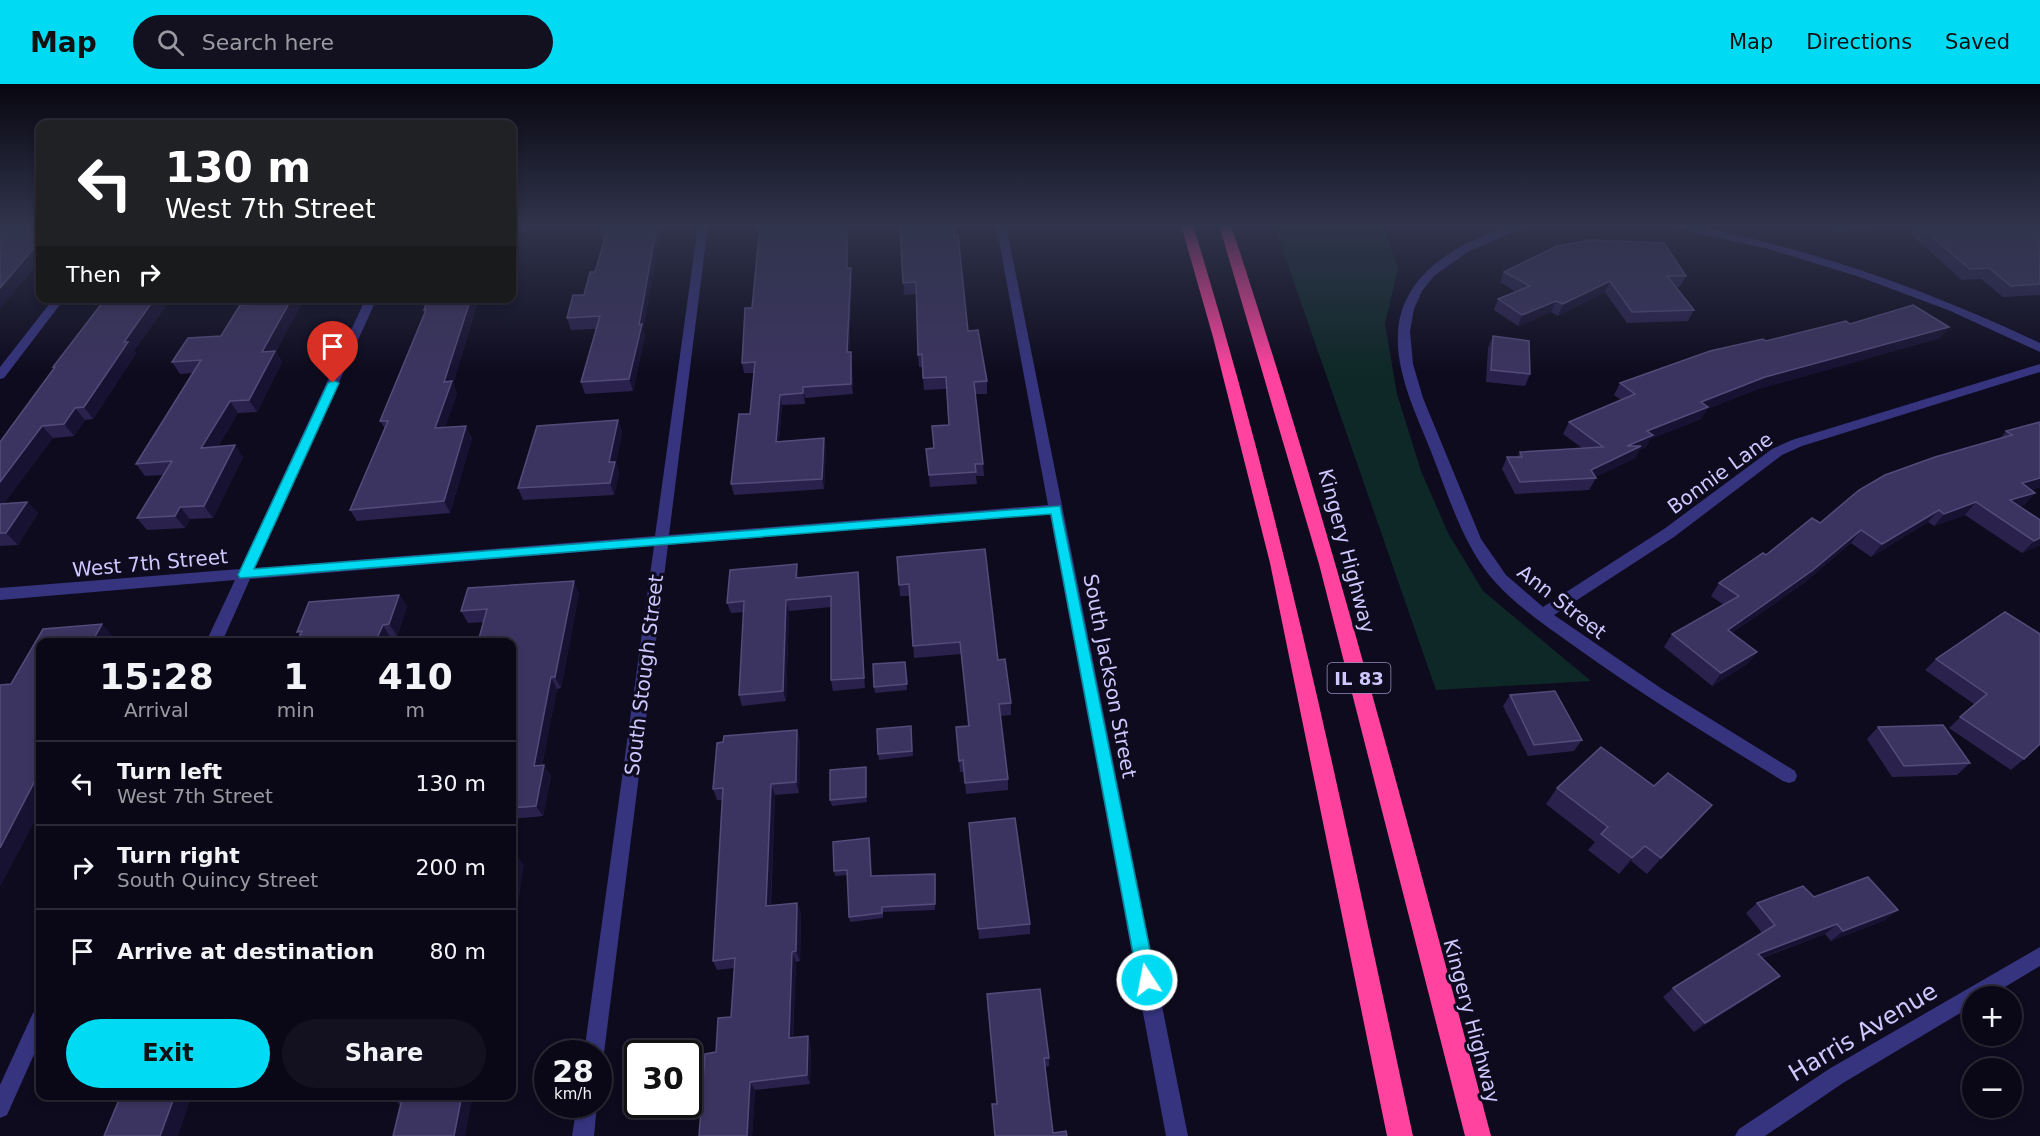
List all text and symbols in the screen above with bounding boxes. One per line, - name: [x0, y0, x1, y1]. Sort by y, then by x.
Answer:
- search box: [133, 15, 553, 69]
- text: Map: [30, 26, 97, 59]
- icon: search: [154, 26, 187, 59]
- text: Search here: [202, 30, 334, 55]
- text: Map: [1729, 30, 1773, 54]
- text: Directions: [1806, 30, 1912, 54]
- text: Saved: [1945, 30, 2010, 54]
- text: 130 m: [165, 143, 311, 192]
- icon: left: [66, 144, 144, 222]
- text: West 7th Street: [165, 193, 375, 224]
- icon: right: [133, 258, 166, 291]
- text: Then: [66, 262, 121, 287]
- pin: [307, 321, 358, 383]
- icon: arrive: [316, 330, 349, 363]
- street label: Bonnie Lane: [1663, 427, 1777, 519]
- street label: Kingery Highway: [1314, 466, 1381, 636]
- street label: West 7th Street: [71, 544, 229, 582]
- street label: Ann Street: [1513, 560, 1611, 644]
- street label: South Jackson Street: [1078, 572, 1142, 780]
- street label: South Stough Street: [620, 573, 668, 777]
- text: 15:28: [99, 656, 214, 697]
- text: 1: [283, 656, 308, 697]
- text: 410: [378, 656, 453, 697]
- road number: IL 83: [1328, 663, 1390, 693]
- text: Arrival: [124, 698, 189, 722]
- text: min: [277, 698, 315, 722]
- text: m: [406, 698, 425, 722]
- text: Turn left: [117, 759, 222, 784]
- icon: left: [66, 767, 99, 800]
- text: 130 m: [416, 771, 486, 796]
- text: West 7th Street: [117, 784, 273, 808]
- text: Turn right: [117, 843, 240, 868]
- icon: right: [66, 851, 99, 884]
- text: 200 m: [416, 855, 486, 880]
- text: South Quincy Street: [117, 868, 318, 892]
- icon: arrive: [66, 935, 99, 968]
- street label: Kingery Highway: [1439, 936, 1506, 1106]
- text: Arrive at destination: [117, 939, 374, 964]
- text: 80 m: [430, 939, 486, 964]
- position arrow: [1115, 948, 1179, 1012]
- street label: Harris Avenue: [1784, 977, 1942, 1087]
- map controls: [1962, 986, 2022, 1118]
- button: +: [1962, 986, 2022, 1046]
- button: Exit: [66, 1019, 270, 1088]
- button: Share: [282, 1019, 486, 1088]
- speed limit sign: 30: [624, 1040, 702, 1118]
- text: 28: [552, 1054, 594, 1089]
- button: −: [1962, 1058, 2022, 1118]
- text: km/h: [554, 1085, 592, 1103]

